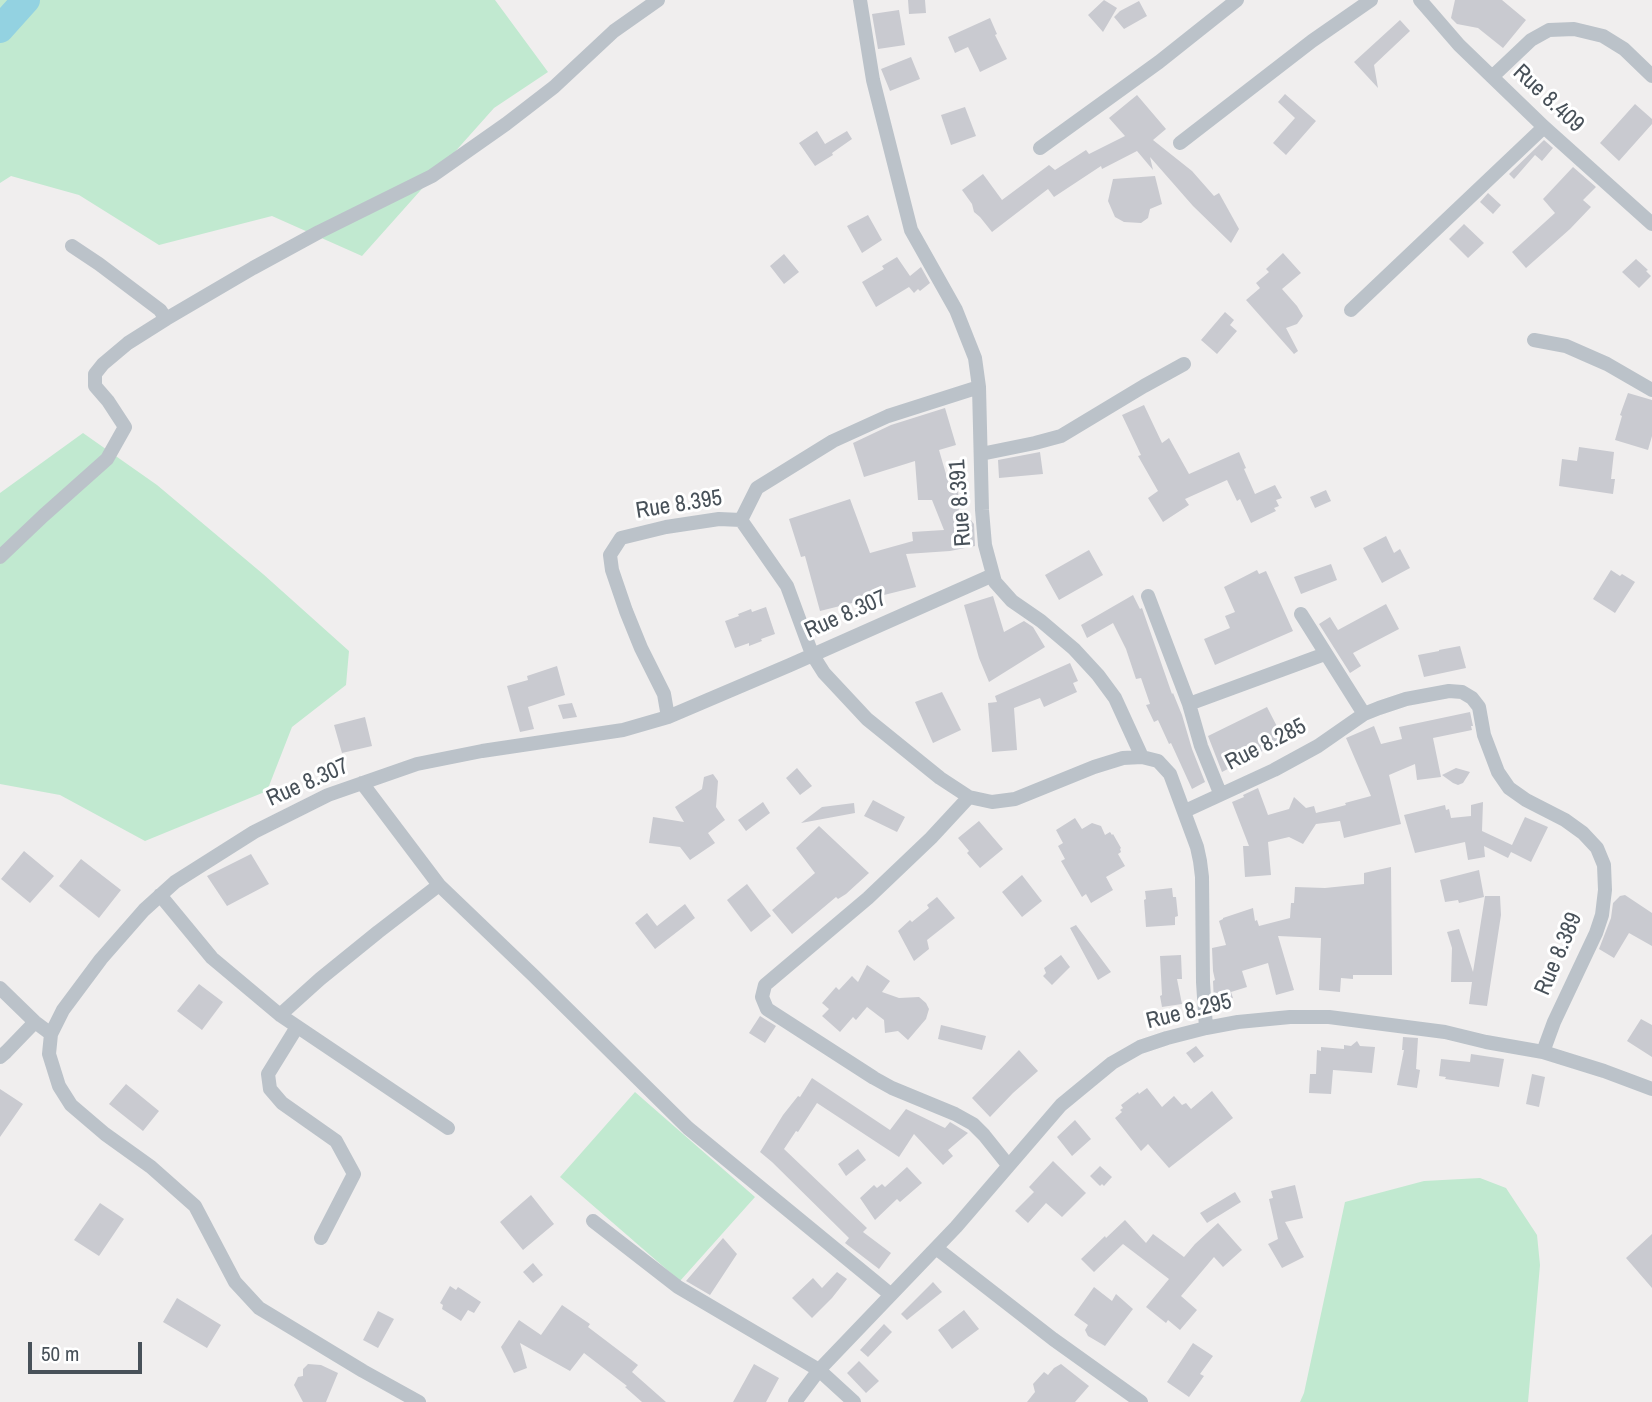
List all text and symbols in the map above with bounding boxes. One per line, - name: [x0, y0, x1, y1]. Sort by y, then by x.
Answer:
- street label: Rue 8.409: [1507, 59, 1589, 139]
- street label: Rue 8.391: [944, 459, 978, 547]
- street label: Rue 8.395: [634, 485, 724, 525]
- street label: Rue 8.307: [801, 585, 891, 645]
- street label: Rue 8.285: [1221, 713, 1311, 777]
- street label: Rue 8.307: [263, 753, 353, 813]
- street label: Rue 8.389: [1529, 909, 1589, 999]
- street label: Rue 8.295: [1143, 988, 1235, 1036]
- scale bar: [32, 1328, 145, 1372]
- text: 50 m: [41, 1339, 79, 1368]

